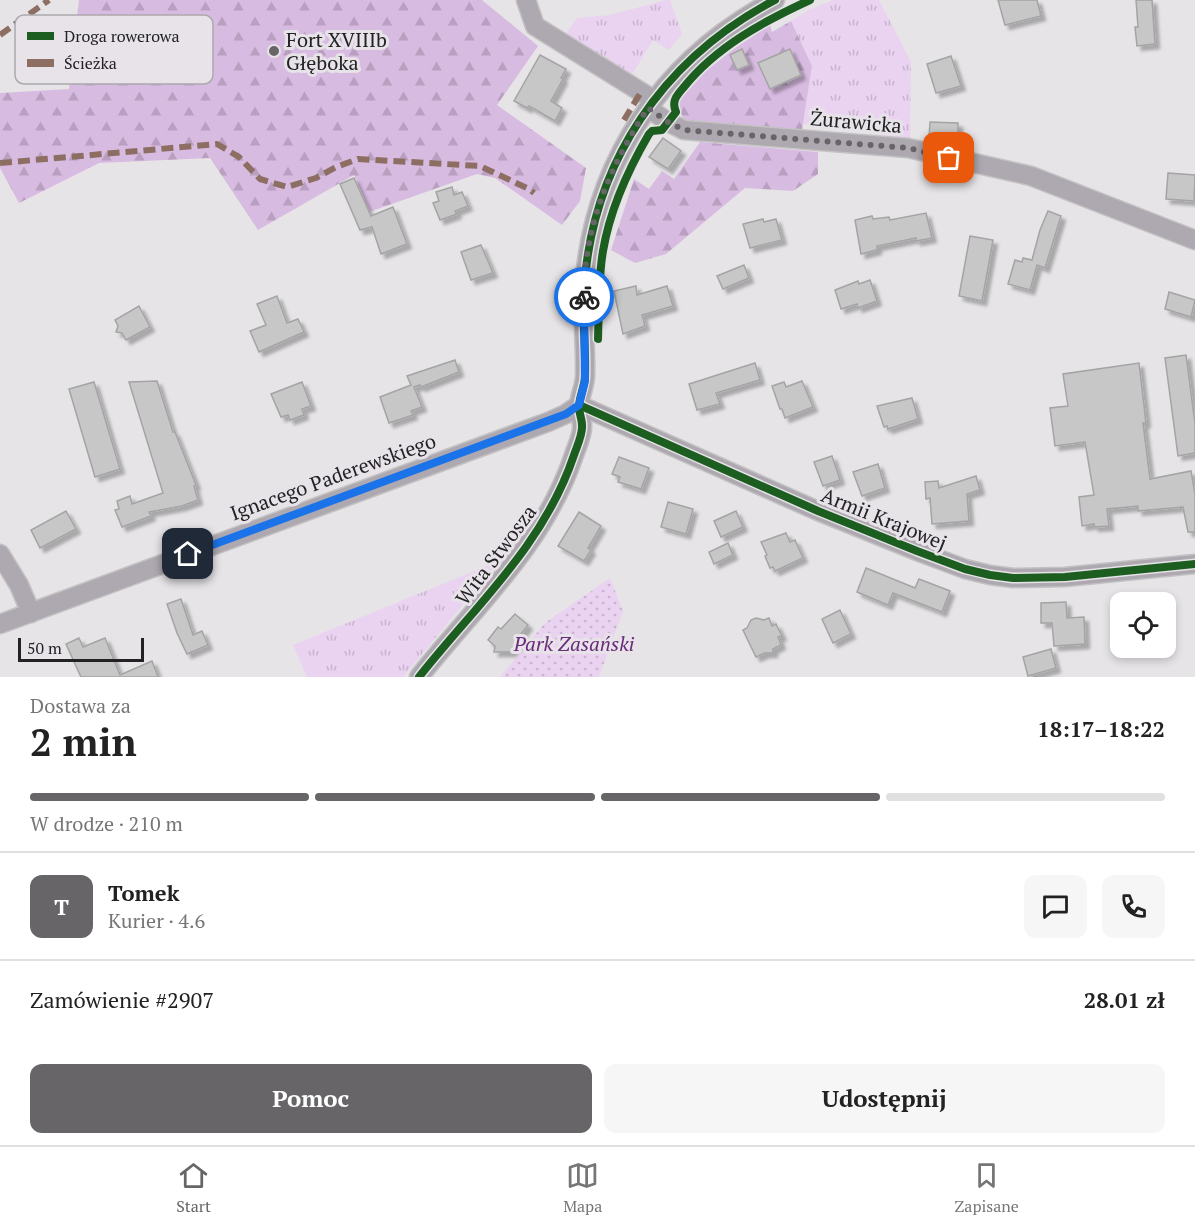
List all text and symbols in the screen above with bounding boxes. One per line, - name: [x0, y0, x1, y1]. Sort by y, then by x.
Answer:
- legend: [15, 15, 213, 84]
- text: Droga rowerowa: [64, 25, 180, 47]
- place label: Fort XVIIIb Głęboka: [286, 26, 387, 76]
- marker: Fort XVIIIb Głęboka: [267, 44, 281, 58]
- text: Ścieżka: [64, 52, 117, 74]
- street label: Żurawicka: [809, 104, 903, 139]
- pin: [923, 132, 974, 183]
- icon: bag: [932, 141, 965, 174]
- courier: [554, 267, 614, 327]
- icon: bike: [568, 281, 601, 314]
- street label: Ignacego Paderewskiego: [226, 427, 439, 526]
- street label: Armii Krajowej: [818, 481, 951, 556]
- street label: Wita Stwosza: [449, 499, 542, 610]
- pin: [162, 528, 213, 579]
- icon: home: [171, 537, 204, 570]
- map controls: [1110, 592, 1176, 658]
- button: locate: [1110, 592, 1176, 658]
- park label: Park Zasański: [513, 630, 635, 657]
- scale bar: [18, 635, 144, 662]
- text: 50 m: [27, 637, 62, 659]
- text: Dostawa za: [30, 692, 131, 719]
- text: 18:17–18:22: [1037, 714, 1165, 743]
- text: 2 min: [30, 715, 137, 767]
- text: W drodze · 210 m: [30, 810, 183, 837]
- button: chat: [1024, 875, 1087, 938]
- button: phone: [1102, 875, 1165, 938]
- text: Tomek: [108, 878, 180, 907]
- text: T: [54, 892, 69, 921]
- text: Kurier · 4.6: [108, 907, 205, 934]
- text: Zamówienie #2907: [30, 985, 214, 1014]
- text: 28.01 zł: [1084, 985, 1165, 1014]
- button: Pomoc: [30, 1064, 592, 1133]
- button: Udostępnij: [604, 1064, 1165, 1133]
- tab: Start: [176, 1159, 211, 1217]
- tab: Mapa: [563, 1159, 602, 1217]
- tab: Zapisane: [955, 1159, 1019, 1217]

